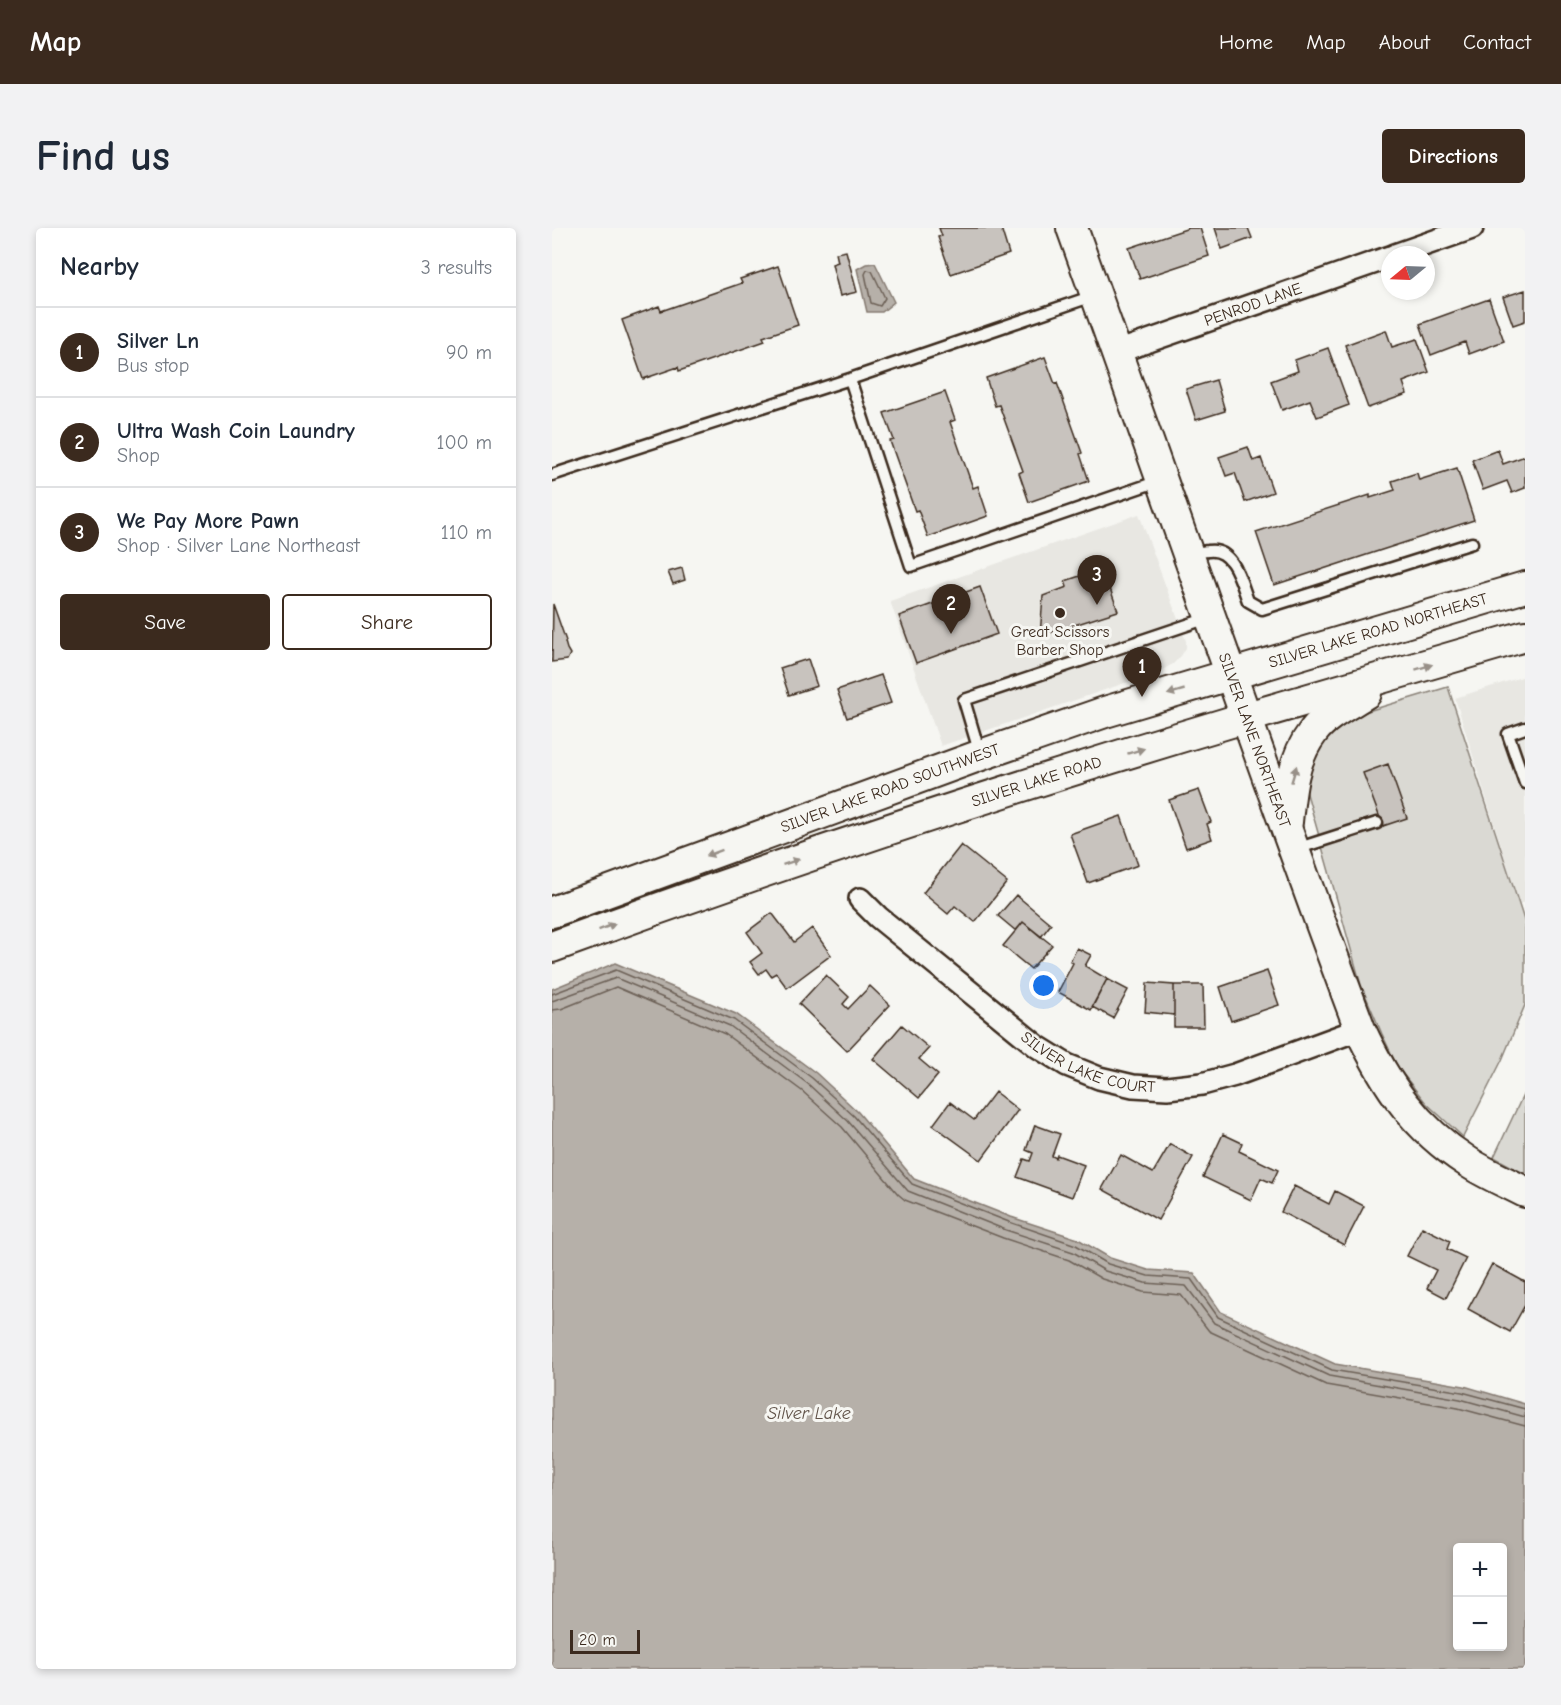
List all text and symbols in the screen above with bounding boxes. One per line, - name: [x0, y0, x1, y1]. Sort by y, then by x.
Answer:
- text: Map: [30, 26, 81, 58]
- text: Home: [1219, 30, 1273, 54]
- text: Map: [1306, 30, 1346, 54]
- text: About: [1379, 30, 1430, 54]
- text: Contact: [1463, 30, 1531, 54]
- button: Directions: [1382, 129, 1525, 183]
- text: Find us: [36, 132, 170, 181]
- north arrow: [1381, 246, 1435, 300]
- text: Nearby: [60, 252, 139, 282]
- text: 3 results: [421, 256, 492, 279]
- street label: PENROD LANE: [1202, 279, 1304, 330]
- text: Silver Ln: [117, 328, 199, 354]
- text: 1: [76, 341, 83, 364]
- text: 90 m: [446, 341, 492, 364]
- text: Bus stop: [117, 354, 189, 377]
- text: Ultra Wash Coin Laundry: [117, 418, 355, 444]
- text: 2: [75, 431, 84, 454]
- text: 100 m: [437, 431, 492, 454]
- text: Shop: [117, 444, 160, 467]
- text: We Pay More Pawn: [117, 508, 299, 534]
- text: 3: [75, 521, 84, 544]
- text: 110 m: [441, 521, 492, 544]
- text: Shop · Silver Lane Northeast: [117, 534, 360, 557]
- pin: 3: [1078, 556, 1116, 605]
- pin: 2: [932, 584, 970, 634]
- street label: SILVER LAKE ROAD NORTHEAST: [1267, 589, 1490, 672]
- button: Save: [60, 594, 270, 650]
- button: Share: [282, 594, 492, 650]
- marker: Great Scissors Barber Shop: [1053, 606, 1067, 620]
- place label: Great Scissors Barber Shop: [1011, 623, 1110, 659]
- pin: 1: [1122, 648, 1162, 697]
- street label: SILVER LANE NORTHEAST: [1215, 651, 1294, 831]
- one-way arrow: [1415, 661, 1433, 671]
- one-way arrow: [1167, 687, 1185, 697]
- street label: SILVER LAKE ROAD SOUTHWEST: [778, 740, 1003, 837]
- one-way arrow: [1127, 746, 1145, 755]
- street label: SILVER LAKE ROAD: [969, 753, 1104, 811]
- one-way arrow: [1290, 765, 1299, 783]
- one-way arrow: [705, 848, 723, 858]
- one-way arrow: [782, 856, 800, 866]
- one-way arrow: [598, 922, 616, 931]
- your location: [1029, 971, 1058, 1000]
- street label: SILVER LAKE COURT: [1017, 1028, 1157, 1096]
- water label: Silver Lake: [767, 1403, 851, 1424]
- map controls: [1453, 1543, 1507, 1651]
- button: +: [1453, 1543, 1507, 1597]
- button: −: [1453, 1597, 1507, 1651]
- scale bar: [570, 1627, 640, 1654]
- text: 20 m: [579, 1631, 616, 1649]

